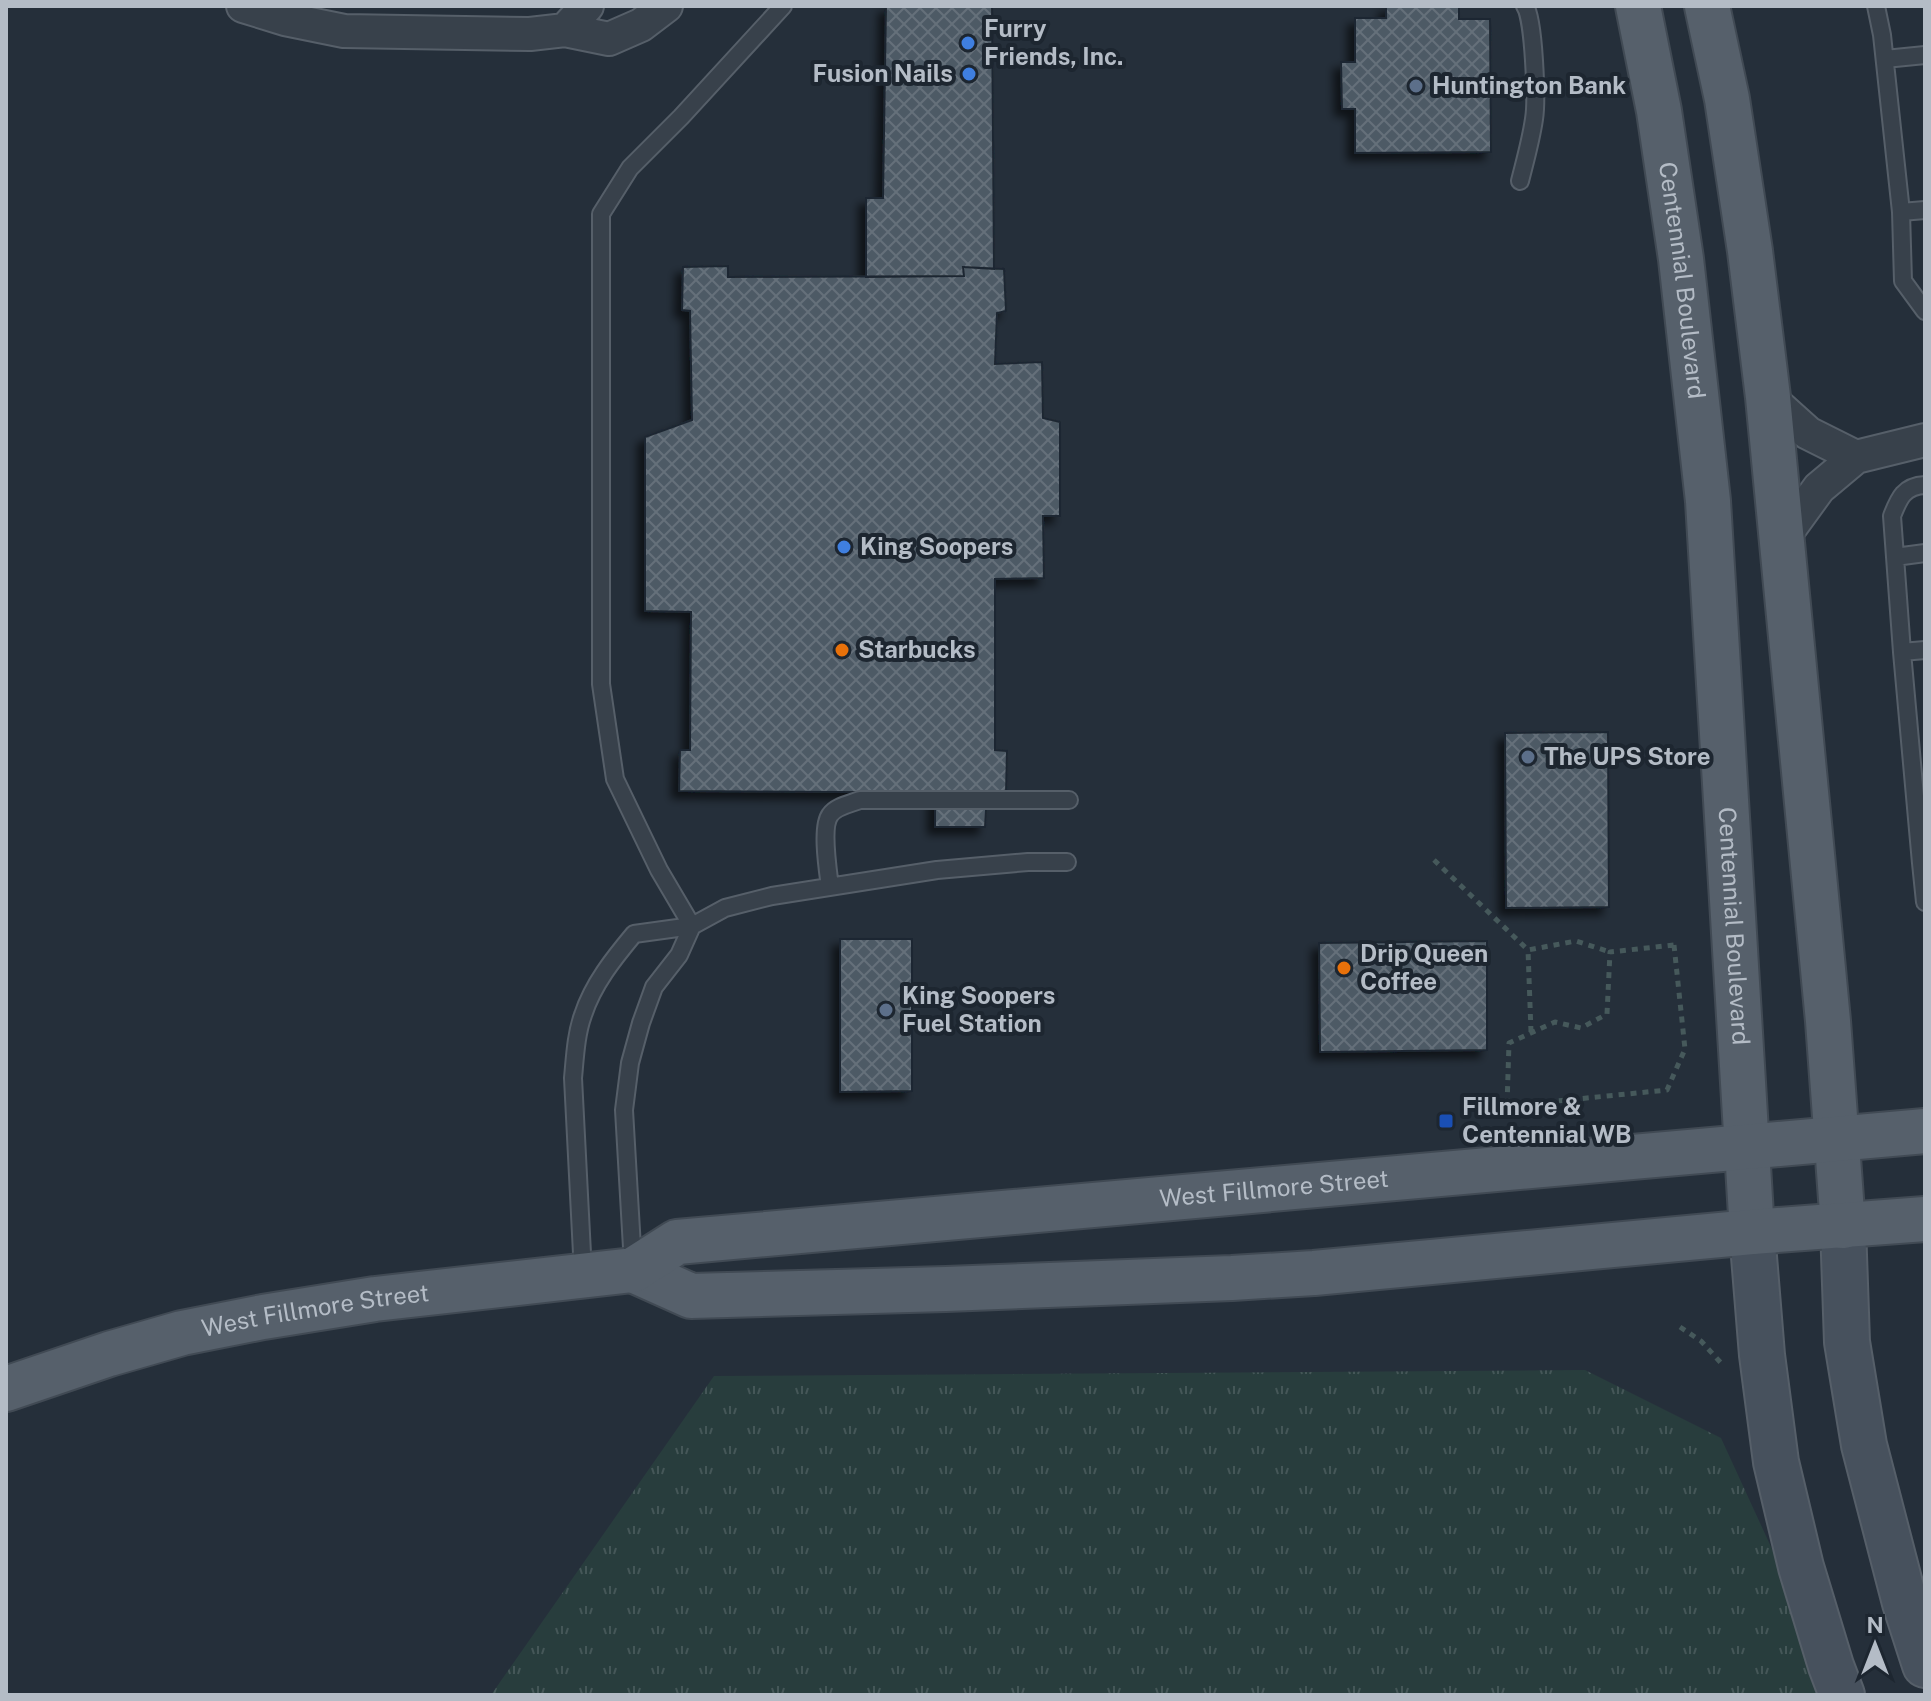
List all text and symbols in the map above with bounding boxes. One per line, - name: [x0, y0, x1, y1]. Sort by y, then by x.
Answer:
- place label: Furry Friends, Inc.: [984, 14, 1124, 70]
- marker: Furry Friends, Inc.: [959, 34, 977, 52]
- place label: Fusion Nails: [813, 59, 953, 87]
- marker: Fusion Nails: [960, 65, 978, 83]
- place label: Huntington Bank: [1432, 71, 1626, 99]
- marker: Huntington Bank: [1407, 77, 1425, 95]
- street label: Centennial Boulevard: [1654, 160, 1711, 400]
- place label: King Soopers: [860, 532, 1013, 560]
- marker: King Soopers: [835, 538, 853, 556]
- place label: Starbucks: [858, 635, 976, 663]
- marker: Starbucks: [833, 641, 851, 659]
- place label: The UPS Store: [1544, 742, 1711, 770]
- marker: The UPS Store: [1519, 748, 1537, 766]
- street label: Centennial Boulevard: [1713, 806, 1756, 1046]
- place label: Drip Queen Coffee: [1360, 939, 1488, 995]
- marker: Drip Queen Coffee: [1335, 959, 1353, 977]
- place label: King Soopers Fuel Station: [902, 981, 1055, 1037]
- marker: King Soopers Fuel Station: [877, 1001, 895, 1019]
- place label: Fillmore & Centennial WB: [1462, 1092, 1631, 1148]
- marker: Fillmore & Centennial WB: [1437, 1112, 1455, 1130]
- street label: West Fillmore Street: [1158, 1164, 1390, 1212]
- street label: West Fillmore Street: [199, 1278, 430, 1342]
- north arrow: [1835, 1605, 1915, 1685]
- text: N: [1866, 1612, 1884, 1638]

